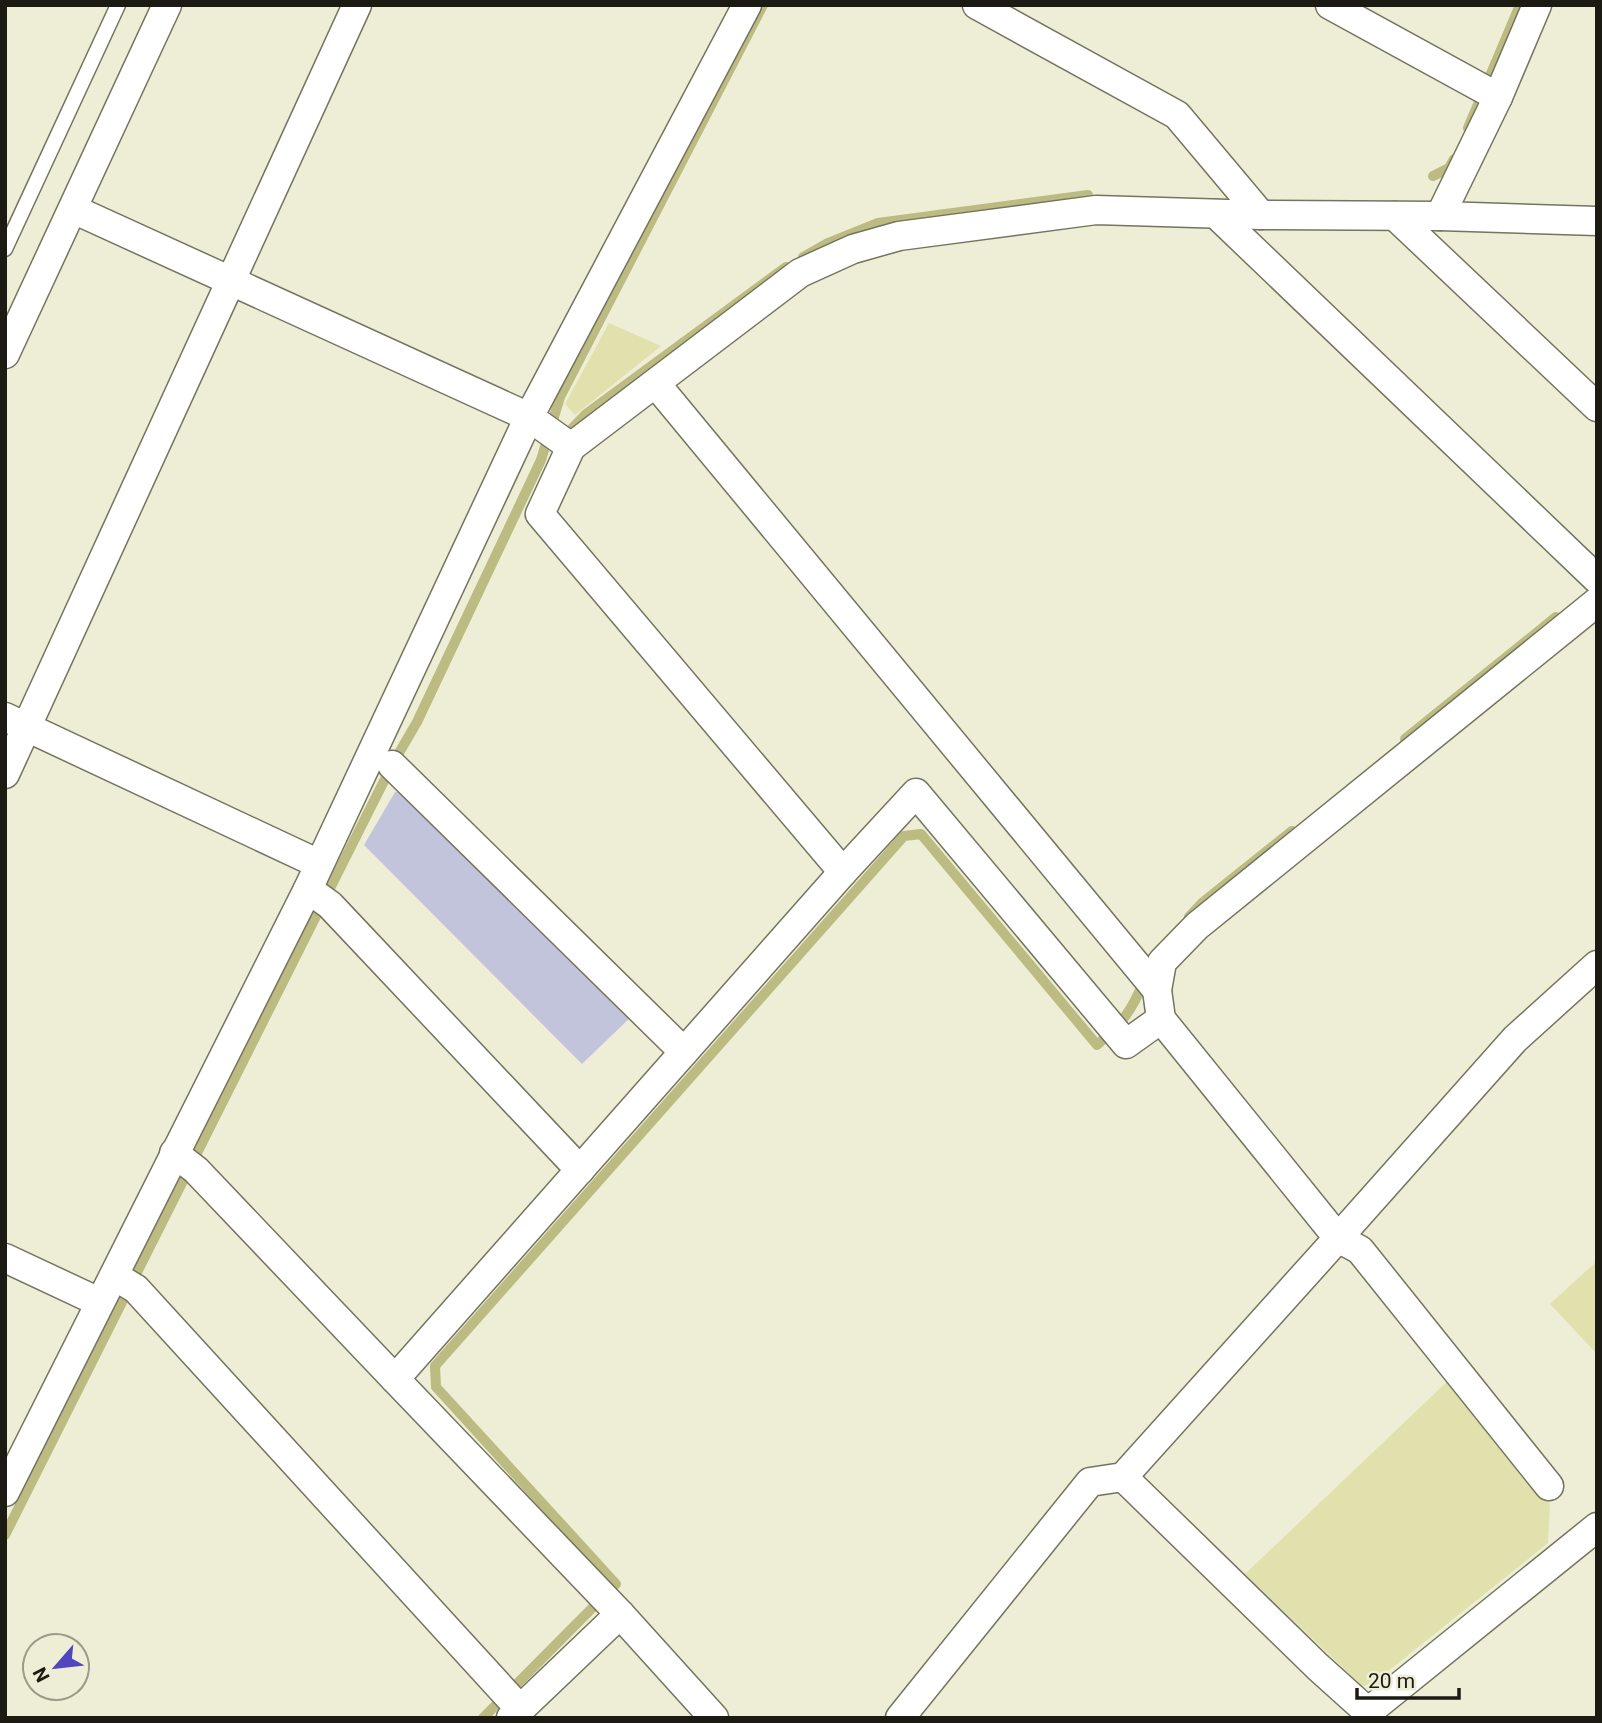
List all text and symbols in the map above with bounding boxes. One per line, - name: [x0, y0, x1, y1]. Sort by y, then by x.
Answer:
- north arrow: [21, 1632, 91, 1702]
- scale bar: [1357, 1656, 1458, 1700]
- text: N: [28, 1663, 55, 1686]
- text: 20 m: [1368, 1669, 1415, 1693]

